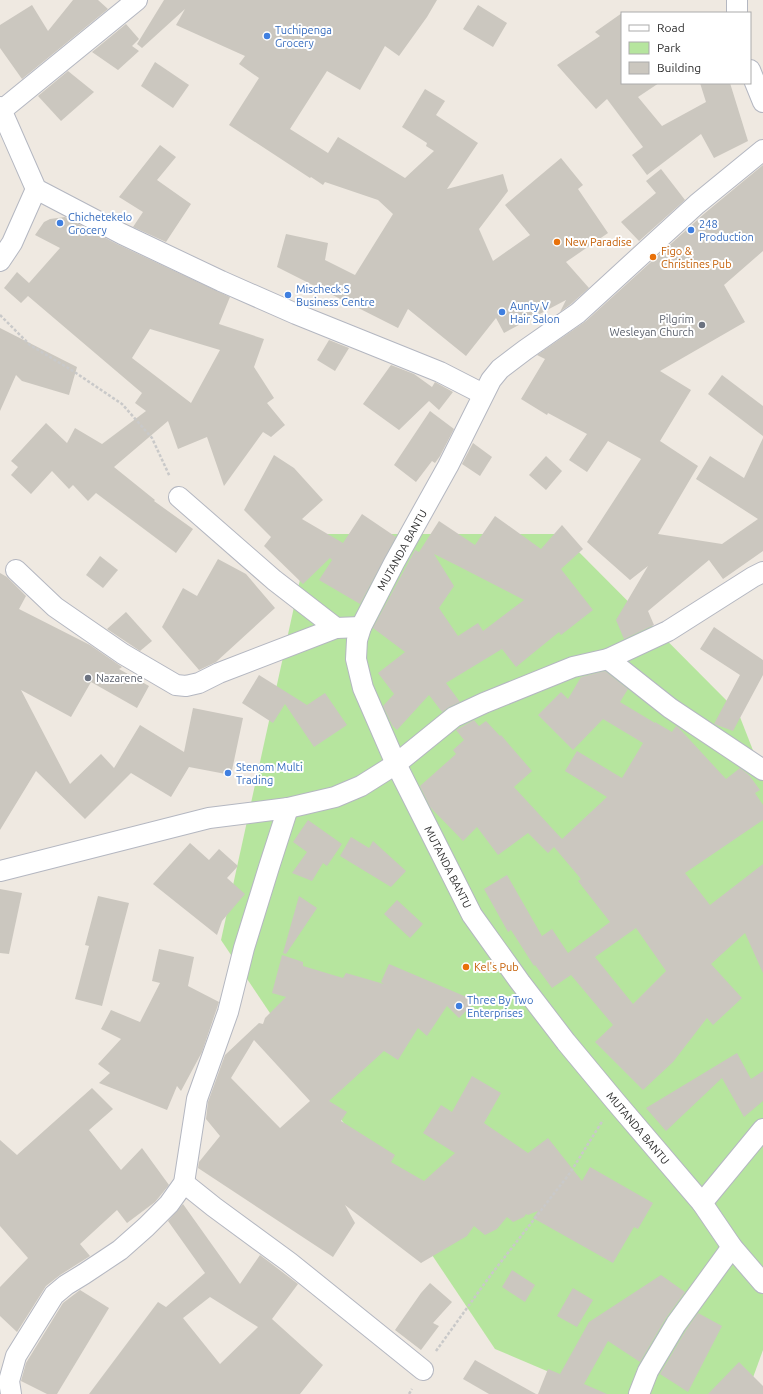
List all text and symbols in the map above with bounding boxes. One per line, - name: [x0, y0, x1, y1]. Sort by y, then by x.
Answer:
- legend: [621, 12, 751, 84]
- text: Road: [657, 21, 685, 34]
- place label: Tuchipenga Grocery: [275, 24, 332, 49]
- marker: Tuchipenga Grocery: [262, 31, 272, 41]
- text: Park: [657, 41, 681, 54]
- text: Building: [657, 61, 701, 74]
- place label: Chichetekelo Grocery: [68, 211, 132, 236]
- marker: Chichetekelo Grocery: [55, 218, 65, 228]
- place label: 248 Production: [699, 218, 754, 243]
- marker: 248 Production: [686, 225, 696, 235]
- place label: New Paradise: [565, 236, 632, 248]
- marker: New Paradise: [552, 237, 562, 247]
- place label: Figo & Christines Pub: [661, 245, 732, 270]
- marker: Figo & Christines Pub: [648, 252, 658, 262]
- place label: Mischeck S Business Centre: [296, 283, 375, 308]
- marker: Mischeck S Business Centre: [283, 290, 293, 300]
- place label: Aunty V Hair Salon: [510, 300, 560, 325]
- marker: Aunty V Hair Salon: [497, 307, 507, 317]
- place label: Pilgrim Wesleyan Church: [610, 313, 694, 338]
- marker: Pilgrim Wesleyan Church: [697, 320, 707, 330]
- street label: MUTANDA BANTU: [375, 508, 429, 592]
- place label: Nazarene: [96, 672, 143, 684]
- marker: Nazarene: [83, 673, 93, 683]
- place label: Stenom Multi Trading: [236, 761, 303, 786]
- marker: Stenom Multi Trading: [223, 768, 233, 778]
- street label: MUTANDA BANTU: [422, 824, 474, 910]
- place label: Kel's Pub: [474, 961, 519, 973]
- marker: Kel's Pub: [461, 962, 471, 972]
- place label: Three By Two Enterprises: [467, 994, 533, 1019]
- marker: Three By Two Enterprises: [454, 1001, 464, 1011]
- street label: MUTANDA BANTU: [604, 1089, 672, 1167]

